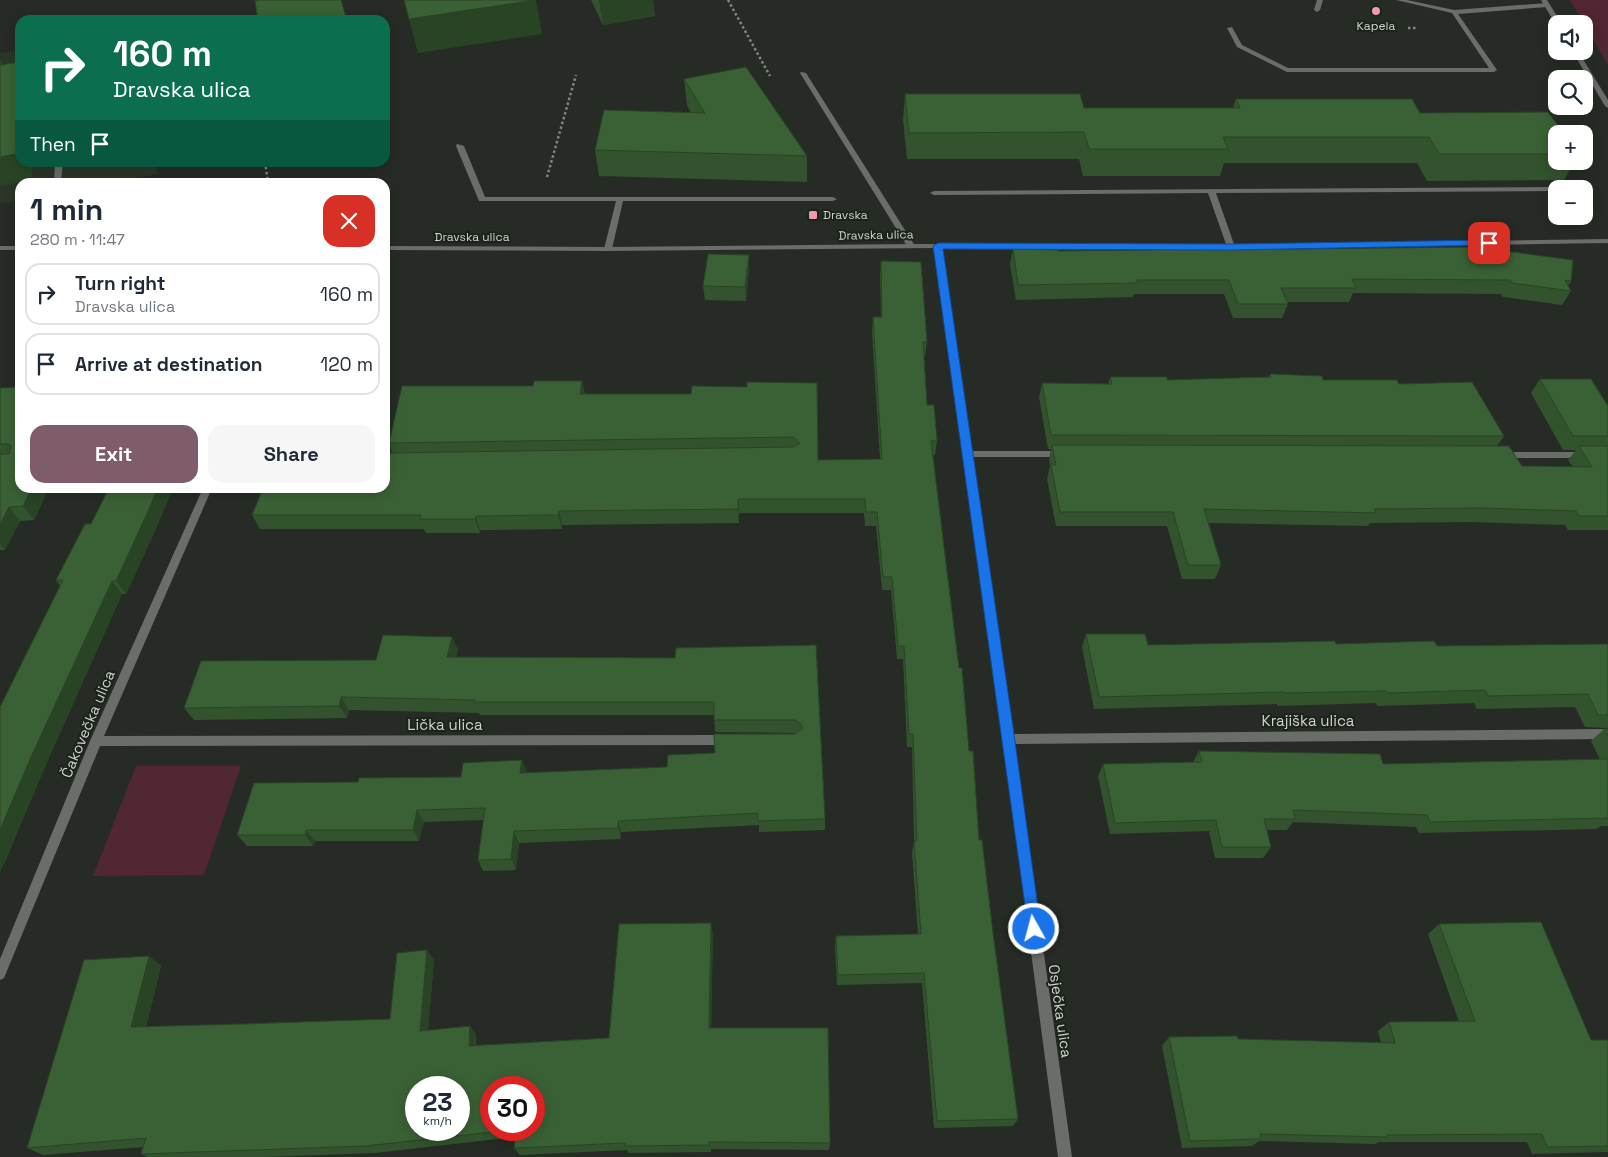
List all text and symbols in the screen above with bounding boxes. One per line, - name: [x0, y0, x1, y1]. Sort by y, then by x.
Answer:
- marker: Kapela: [1370, 5, 1382, 17]
- map controls: [1548, 15, 1593, 225]
- button: sound: [1548, 15, 1593, 60]
- place label: Kapela: [1357, 18, 1396, 34]
- text: 160 m: [113, 32, 212, 76]
- icon: right: [30, 35, 95, 100]
- button: search: [1548, 70, 1593, 115]
- text: Dravska ulica: [113, 75, 251, 103]
- button: +: [1548, 125, 1593, 170]
- icon: arrive: [86, 130, 114, 158]
- text: Then: [30, 132, 76, 157]
- button: −: [1548, 180, 1593, 225]
- text: 1 min: [30, 190, 103, 229]
- button: close: [323, 195, 375, 247]
- place label: Dravska: [823, 207, 868, 223]
- marker: Dravska: [807, 209, 819, 221]
- pin: [1468, 222, 1510, 264]
- street label: Dravska ulica: [838, 226, 914, 244]
- text: 280 m · 11:47: [30, 229, 125, 250]
- street label: Dravska ulica: [434, 229, 510, 245]
- icon: arrive: [1475, 229, 1503, 257]
- text: Turn right: [75, 271, 165, 296]
- icon: right: [32, 280, 60, 308]
- text: 160 m: [320, 282, 373, 307]
- text: Dravska ulica: [75, 296, 175, 317]
- icon: arrive: [32, 350, 60, 378]
- text: Arrive at destination: [75, 352, 263, 377]
- text: 120 m: [320, 352, 373, 377]
- button: Exit: [30, 425, 198, 483]
- button: Share: [208, 425, 375, 483]
- street label: Čakovečka ulica: [56, 667, 119, 780]
- street label: Krajiška ulica: [1262, 711, 1355, 730]
- street label: Lička ulica: [407, 715, 483, 734]
- position arrow: [1007, 902, 1059, 954]
- street label: Osječka ulica: [1045, 963, 1076, 1059]
- speed limit sign: 30: [480, 1076, 545, 1141]
- text: 23: [422, 1086, 453, 1118]
- text: km/h: [423, 1113, 452, 1129]

